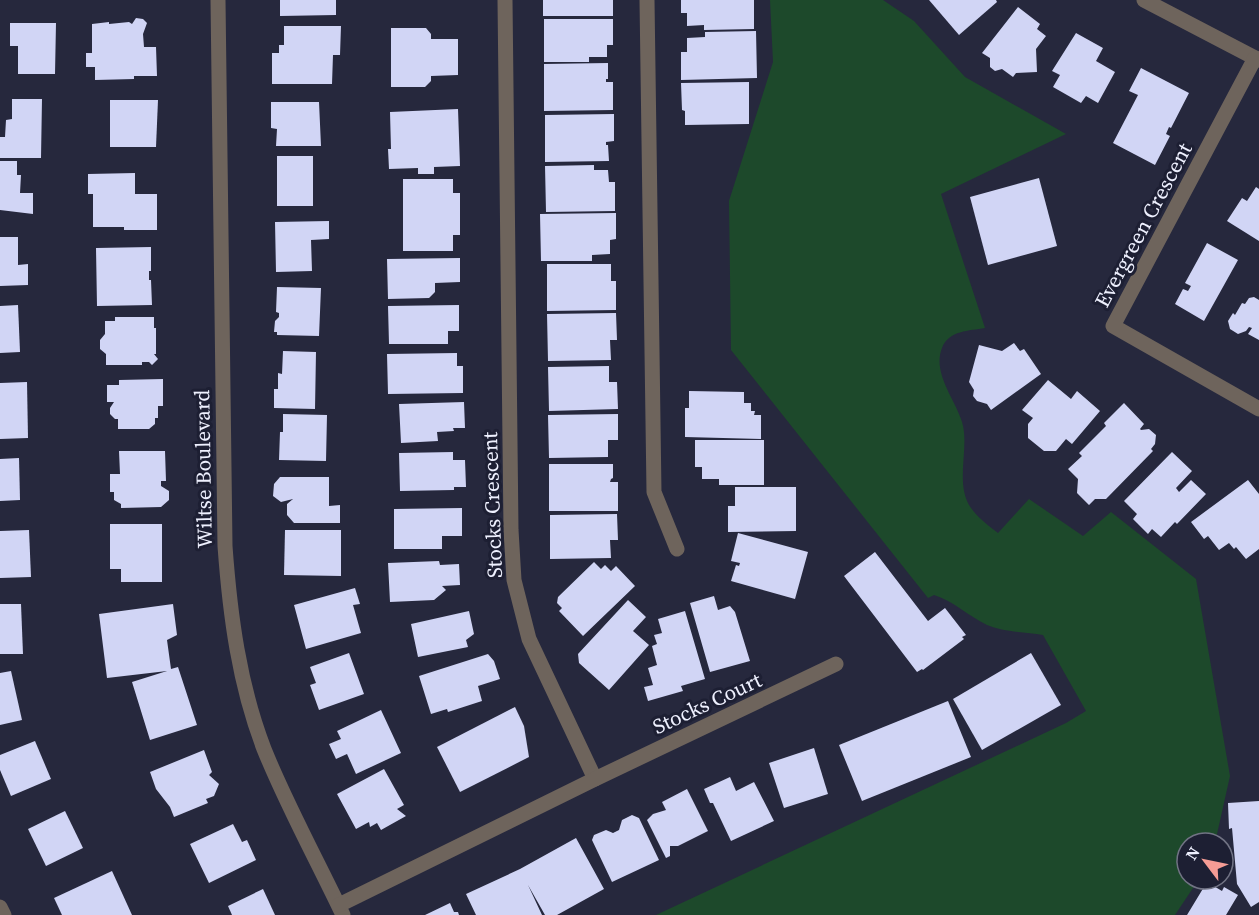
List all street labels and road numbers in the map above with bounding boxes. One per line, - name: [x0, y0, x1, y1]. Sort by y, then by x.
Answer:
- street label: Evergreen Crescent: [1087, 137, 1199, 312]
- street label: Wiltse Boulevard: [187, 389, 219, 549]
- street label: Stocks Crescent: [475, 431, 509, 579]
- street label: Stocks Court: [648, 665, 766, 741]

